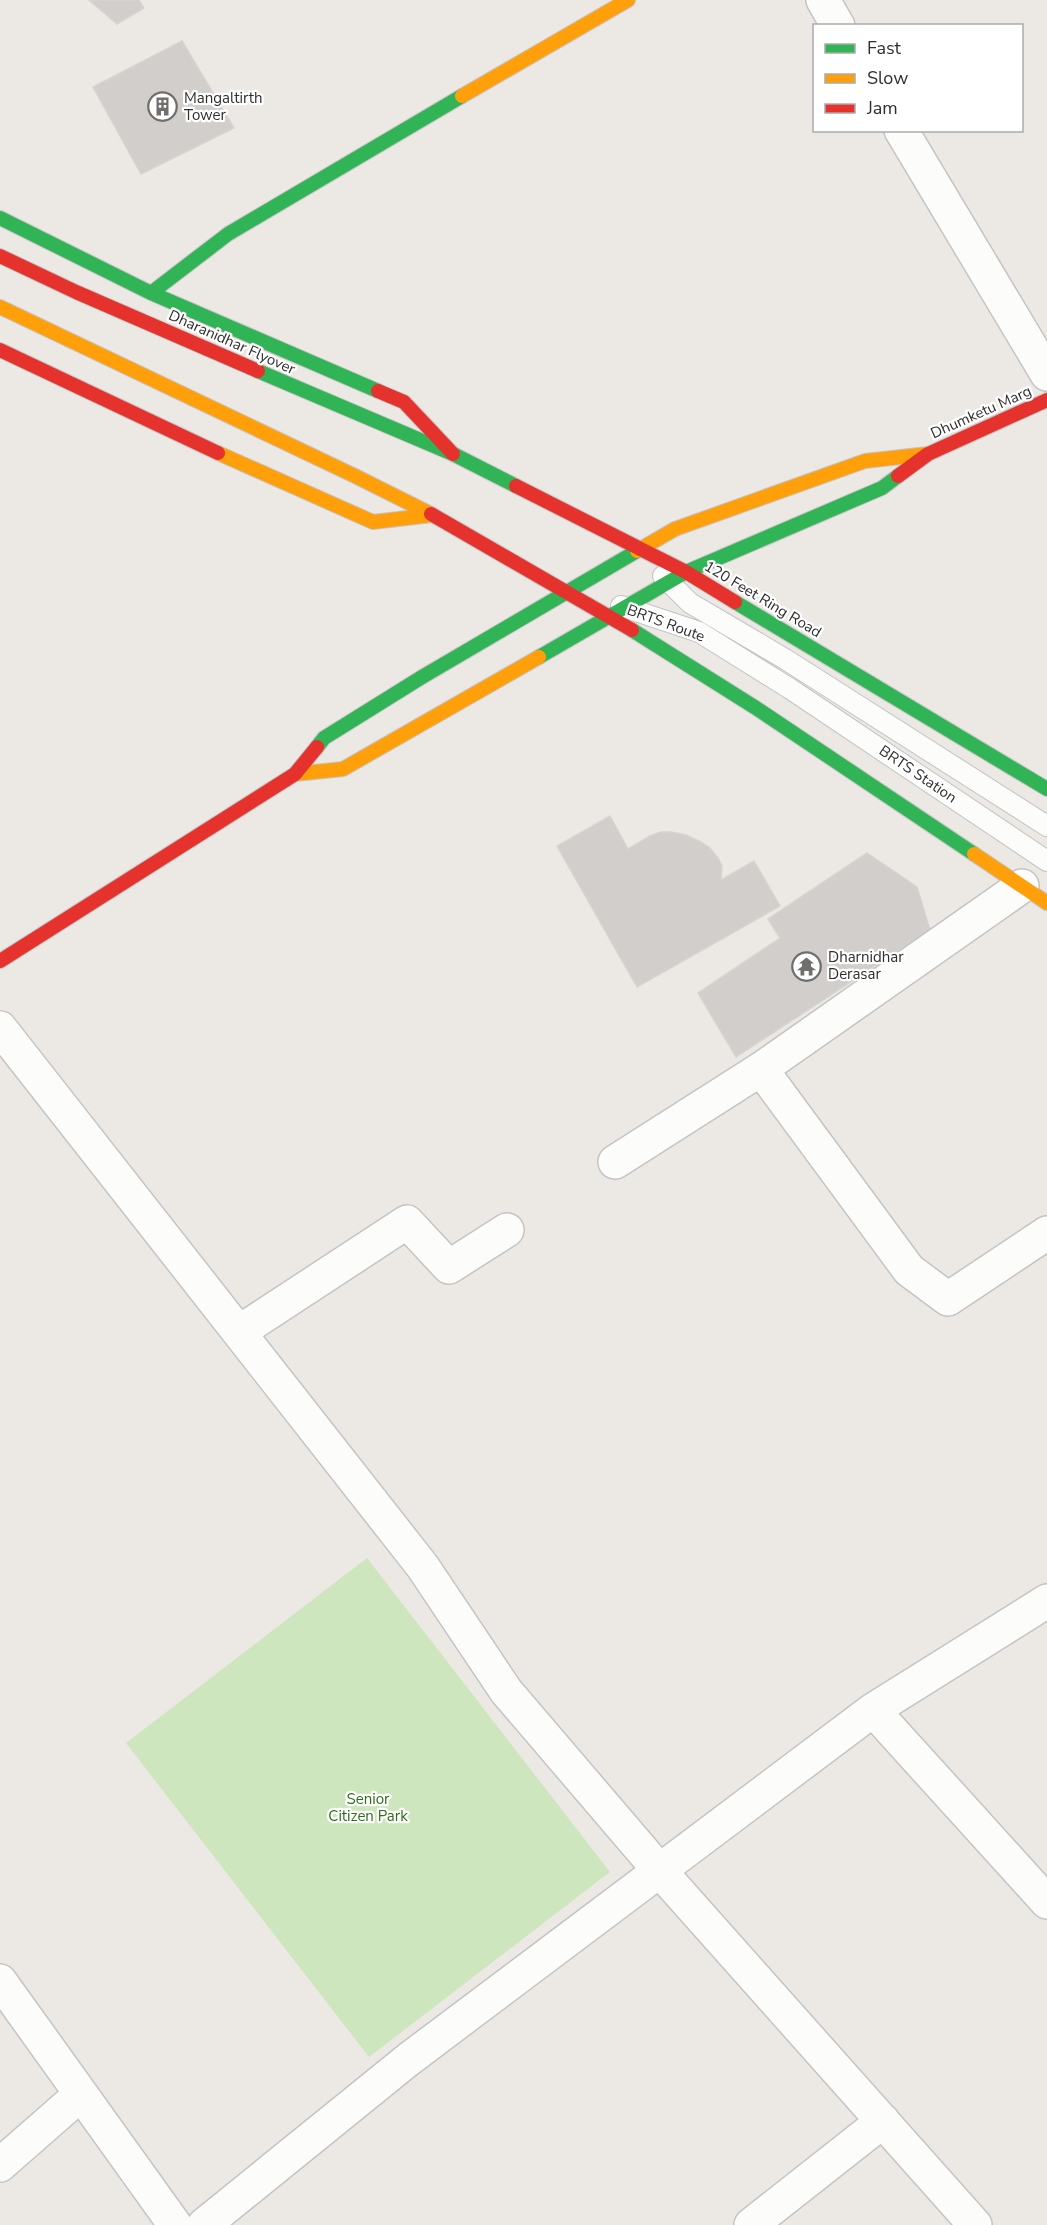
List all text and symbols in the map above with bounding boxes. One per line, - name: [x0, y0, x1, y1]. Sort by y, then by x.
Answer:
- legend: [813, 24, 1023, 132]
- text: Fast: [867, 36, 902, 60]
- text: Slow: [867, 66, 908, 90]
- place label: Mangaltirth Tower: [184, 88, 263, 125]
- building icon: Mangaltirth Tower: [147, 91, 179, 123]
- text: Jam: [866, 96, 898, 120]
- street label: Dharanidhar Flyover: [166, 305, 299, 379]
- street label: Dhumketu Marg: [927, 381, 1035, 443]
- street label: 120 Feet Ring Road: [701, 556, 825, 642]
- street label: BRTS Route: [624, 600, 708, 646]
- street label: BRTS Station: [875, 741, 961, 807]
- place label: Dharnidhar Derasar: [828, 947, 904, 984]
- temple icon: Dharnidhar Derasar: [791, 950, 823, 982]
- park label: Senior Citizen Park: [328, 1789, 408, 1826]

